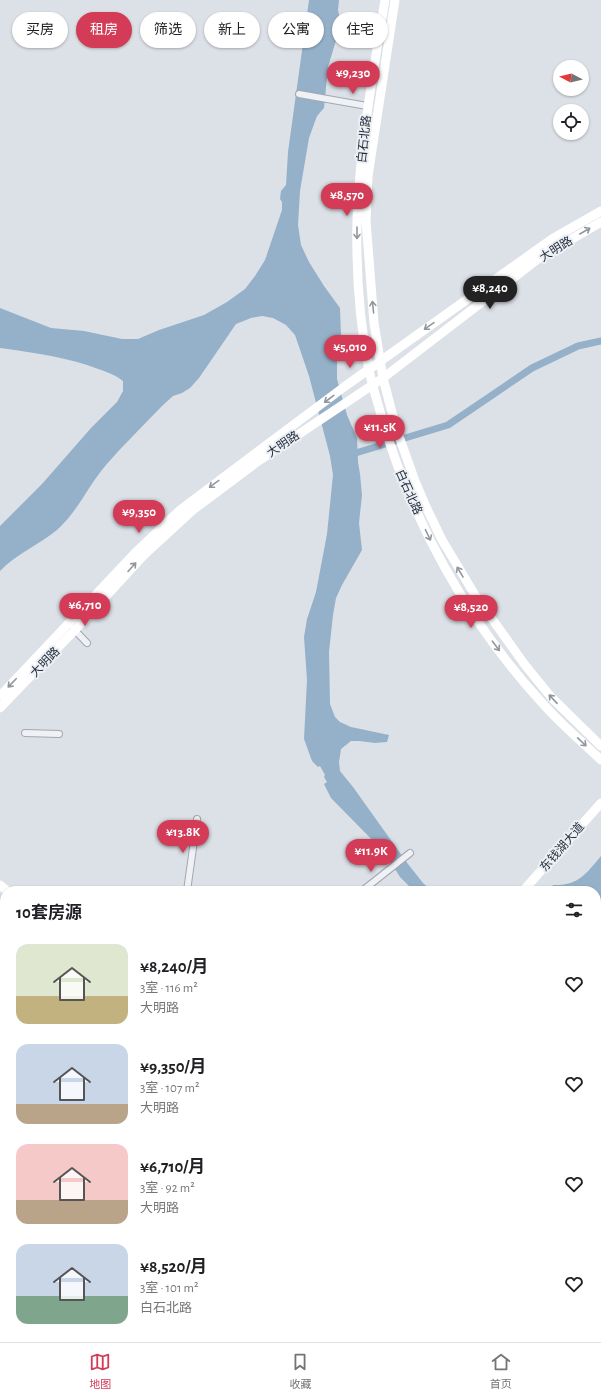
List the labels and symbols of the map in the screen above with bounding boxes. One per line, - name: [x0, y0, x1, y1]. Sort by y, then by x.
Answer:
- north arrow: [553, 60, 589, 96]
- pin: ¥9,230: [320, 61, 386, 95]
- street label: 白石北路: [355, 114, 372, 164]
- pin: ¥8,570: [314, 183, 380, 217]
- one-way arrow: [353, 226, 361, 239]
- one-way arrow: [579, 226, 591, 234]
- street label: 大明路: [537, 234, 574, 264]
- pin: ¥8,240: [457, 276, 523, 310]
- one-way arrow: [369, 301, 376, 314]
- one-way arrow: [424, 322, 435, 330]
- pin: ¥5,010: [317, 335, 383, 369]
- one-way arrow: [323, 394, 334, 403]
- pin: ¥11.5K: [347, 415, 413, 449]
- street label: 大明路: [264, 428, 301, 459]
- street label: 白石北路: [394, 467, 425, 516]
- one-way arrow: [209, 480, 220, 488]
- pin: ¥9,350: [106, 500, 172, 534]
- one-way arrow: [425, 528, 432, 540]
- one-way arrow: [128, 562, 137, 573]
- one-way arrow: [456, 566, 464, 578]
- pin: ¥6,710: [52, 593, 118, 627]
- pin: ¥8,520: [438, 595, 504, 629]
- one-way arrow: [491, 640, 500, 651]
- street label: 大明路: [27, 644, 62, 679]
- one-way arrow: [8, 678, 17, 688]
- one-way arrow: [549, 694, 558, 704]
- one-way arrow: [577, 737, 587, 746]
- pin: ¥13.8K: [150, 820, 216, 854]
- street label: 东钱湖大道: [537, 820, 586, 874]
- pin: ¥11.9K: [338, 839, 404, 873]

